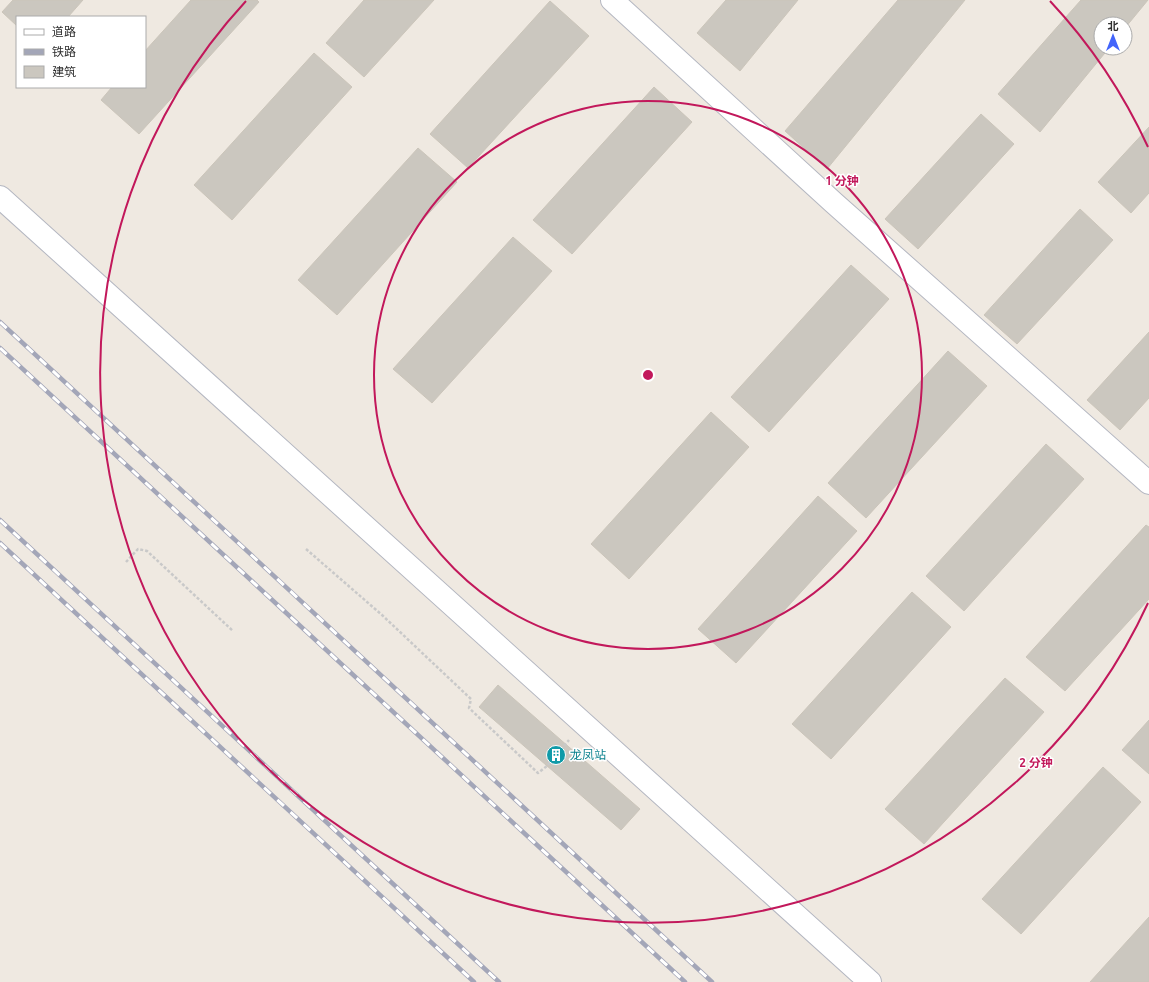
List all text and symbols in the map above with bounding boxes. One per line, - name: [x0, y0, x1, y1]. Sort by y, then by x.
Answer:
- legend: [16, 16, 146, 88]
- north arrow: [1093, 16, 1133, 56]
- text: 北: [1108, 20, 1119, 32]
- text: 道路: [52, 25, 76, 38]
- text: 铁路: [52, 45, 76, 58]
- text: 建筑: [52, 65, 76, 78]
- text: 1 分钟: [825, 174, 859, 187]
- centre of rings: [641, 368, 655, 382]
- building icon: 龙凤站: [545, 744, 567, 766]
- place label: 龙凤站: [570, 748, 606, 761]
- text: 2 分钟: [1019, 756, 1053, 769]

